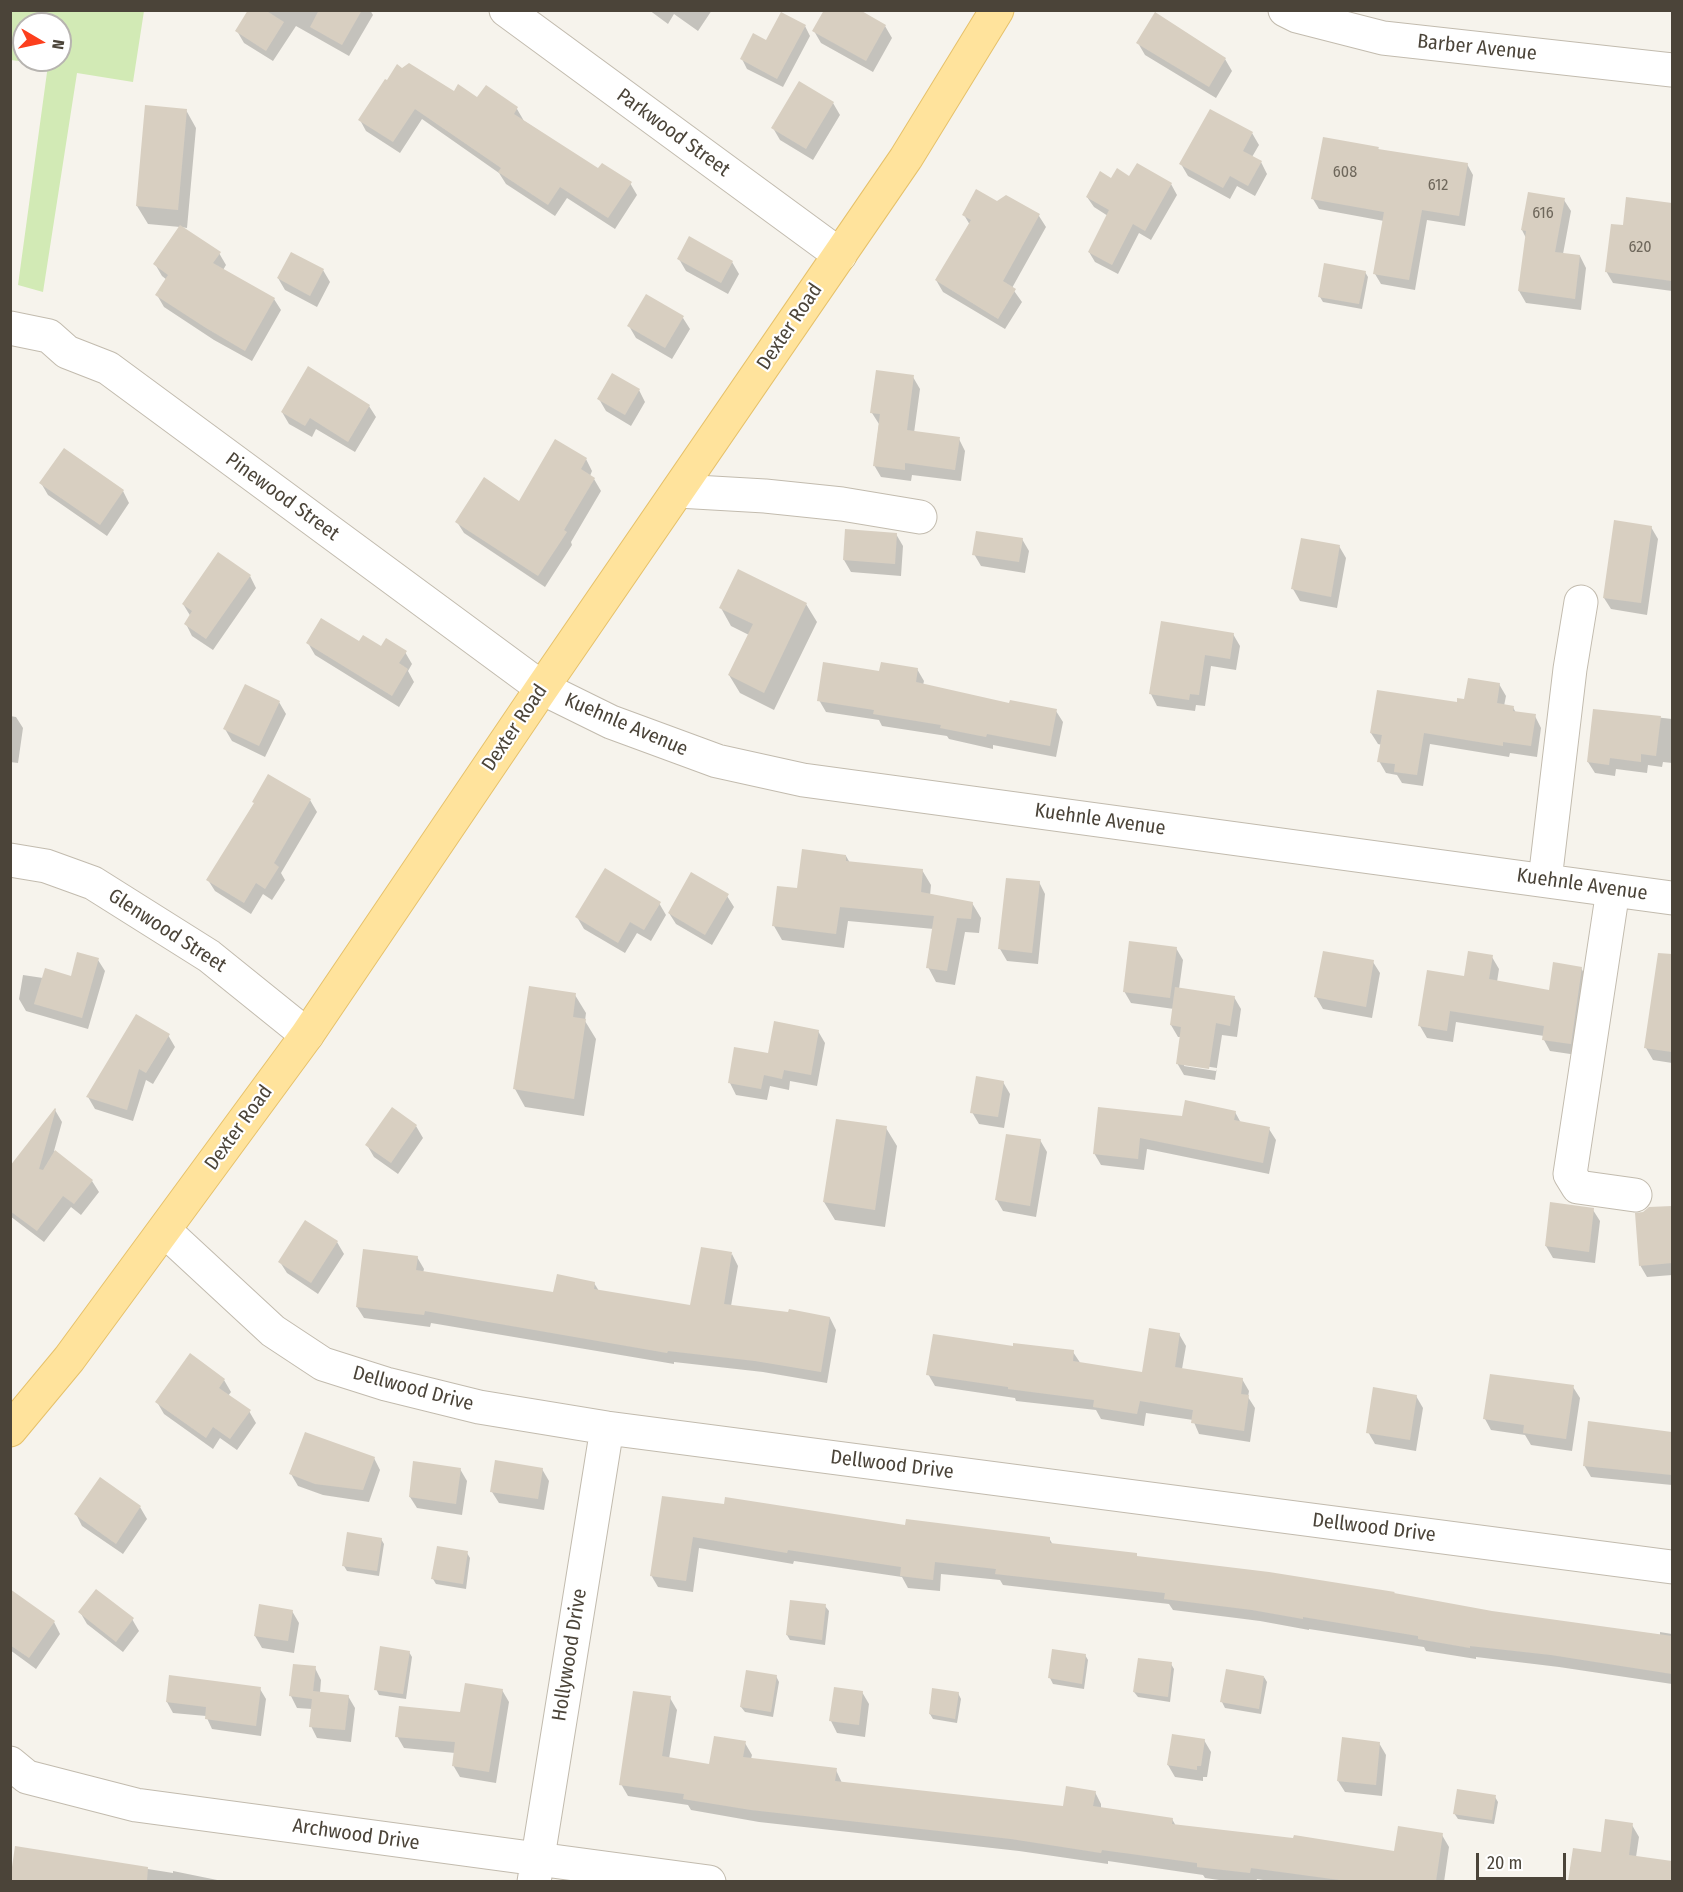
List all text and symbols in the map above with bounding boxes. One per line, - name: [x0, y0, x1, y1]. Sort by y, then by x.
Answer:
- north arrow: [12, 12, 72, 72]
- street label: Barber Avenue: [1416, 30, 1538, 66]
- text: N: [48, 38, 68, 51]
- street label: Parkwood Street: [612, 84, 734, 182]
- house number: 608: [1333, 163, 1357, 183]
- house number: 612: [1428, 176, 1448, 196]
- house number: 616: [1532, 204, 1554, 224]
- house number: 620: [1628, 238, 1652, 258]
- street label: Dexter Road: [752, 279, 828, 375]
- street label: Pinewood Street: [220, 448, 344, 546]
- street label: Dexter Road: [477, 680, 553, 776]
- street label: Kuehnle Avenue: [561, 688, 691, 762]
- street label: Kuehnle Avenue: [1033, 799, 1167, 841]
- street label: Kuehnle Avenue: [1515, 864, 1649, 906]
- street label: Glenwood Street: [104, 884, 230, 978]
- street label: Dexter Road: [200, 1081, 278, 1175]
- street label: Dellwood Drive: [350, 1361, 476, 1417]
- street label: Dellwood Drive: [829, 1446, 955, 1484]
- street label: Dellwood Drive: [1311, 1509, 1437, 1547]
- street label: Hollywood Drive: [548, 1587, 592, 1723]
- street label: Archwood Drive: [291, 1814, 421, 1856]
- scale bar: [1479, 1841, 1569, 1879]
- text: 20 m: [1487, 1852, 1522, 1874]

